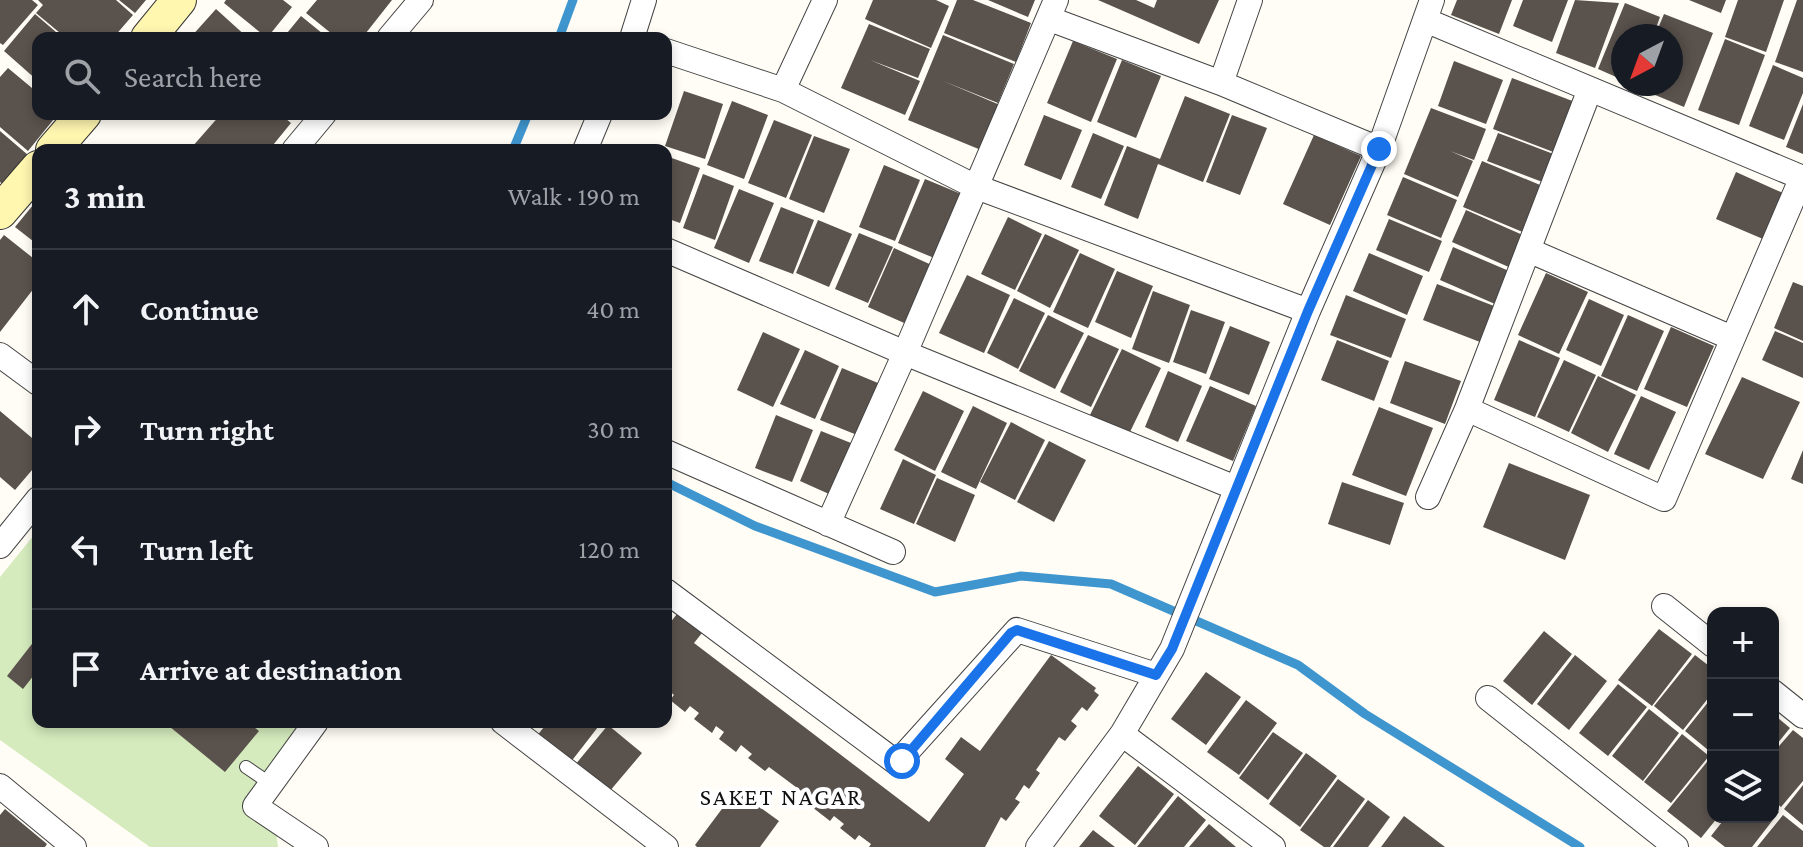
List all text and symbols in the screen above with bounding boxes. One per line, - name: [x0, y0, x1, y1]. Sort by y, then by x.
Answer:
- north arrow: [1611, 24, 1683, 96]
- search box: [32, 32, 672, 120]
- icon: search: [60, 54, 104, 98]
- text: Search here: [124, 60, 262, 93]
- route end: [1361, 131, 1397, 167]
- text: 3 min: [64, 178, 145, 215]
- text: Walk · 190 m: [508, 182, 640, 211]
- icon: ahead: [64, 287, 108, 331]
- text: Continue: [140, 293, 259, 326]
- text: 40 m: [586, 295, 640, 324]
- icon: right: [64, 407, 108, 451]
- text: Turn right: [140, 413, 274, 446]
- text: 30 m: [587, 415, 640, 444]
- icon: left: [64, 527, 108, 571]
- text: Turn left: [140, 533, 253, 566]
- text: 120 m: [579, 535, 640, 564]
- map controls: [1707, 607, 1779, 823]
- button: +: [1707, 607, 1779, 679]
- icon: arrive: [64, 647, 108, 691]
- text: Arrive at destination: [140, 653, 402, 686]
- button: −: [1707, 679, 1779, 751]
- route start: [884, 743, 920, 779]
- button: layers: [1707, 751, 1779, 823]
- district label: SAKET NAGAR: [700, 783, 862, 810]

